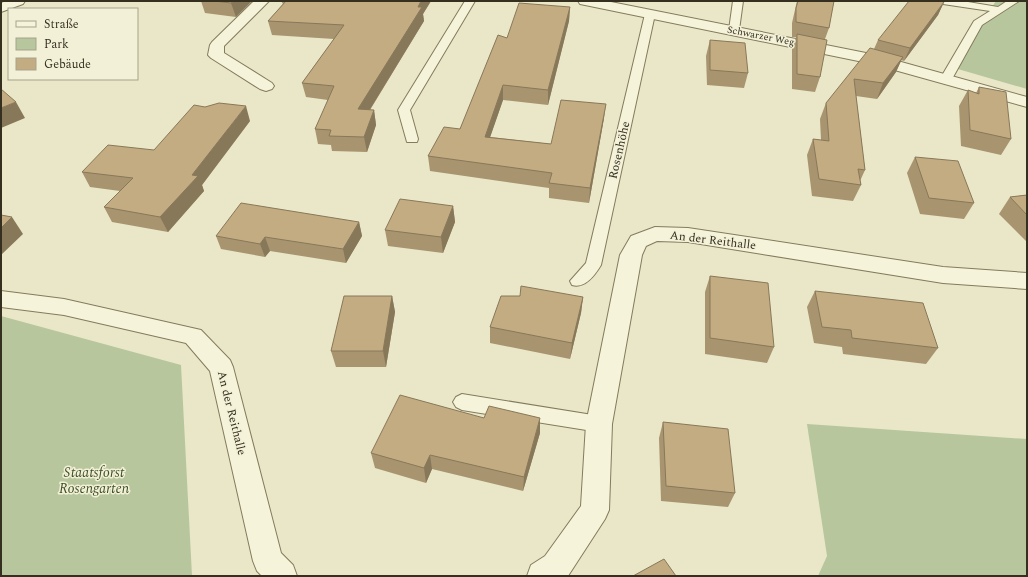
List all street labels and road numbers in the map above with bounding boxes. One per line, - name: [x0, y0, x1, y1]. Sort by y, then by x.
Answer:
- street label: Schwarzer Weg: [726, 22, 796, 50]
- street label: Rosenhöhe: [604, 119, 635, 181]
- street label: An der Reithalle: [669, 226, 757, 255]
- street label: An der Reithalle: [212, 369, 251, 458]

